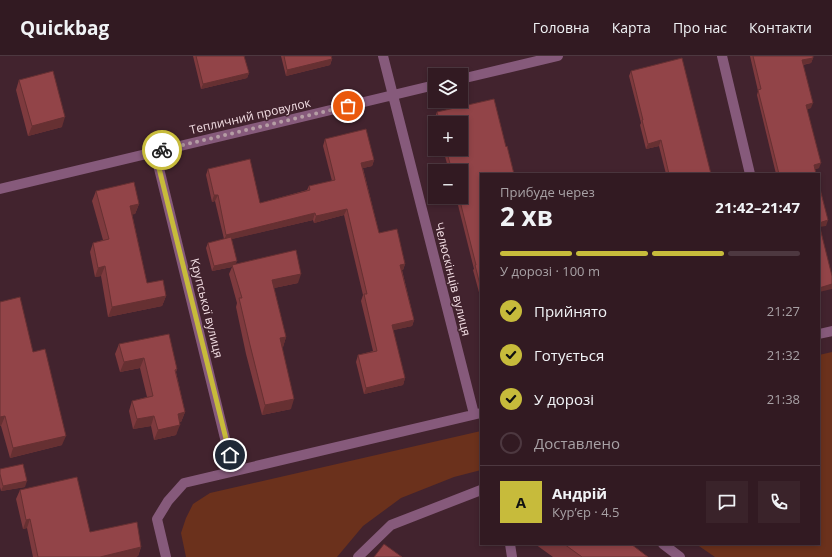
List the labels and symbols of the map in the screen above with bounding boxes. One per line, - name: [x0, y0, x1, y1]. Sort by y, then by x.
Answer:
- pin: [331, 89, 365, 123]
- street label: Тепличний провулок: [188, 94, 313, 138]
- courier: [142, 130, 182, 170]
- street label: Челюскінців вулиця: [431, 220, 475, 338]
- street label: Крупської вулиця: [186, 256, 228, 360]
- pin: [213, 438, 247, 472]

